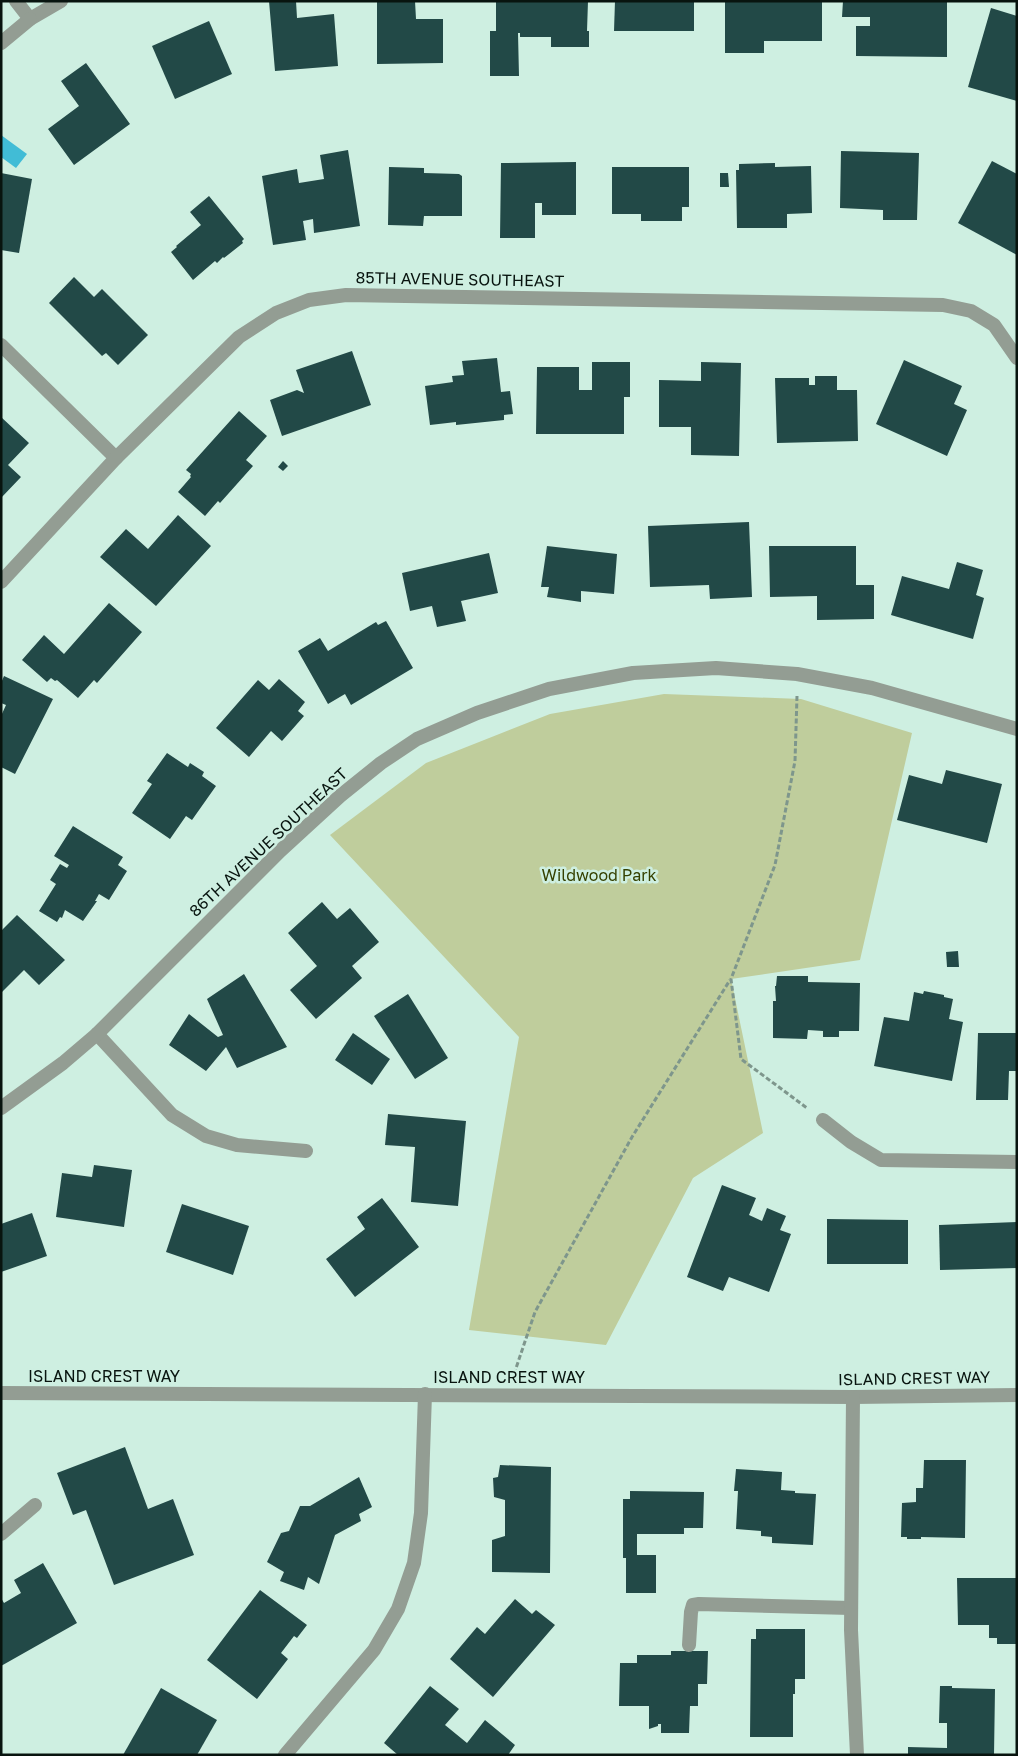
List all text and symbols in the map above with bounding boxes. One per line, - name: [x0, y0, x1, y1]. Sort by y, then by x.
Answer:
- street label: 85TH AVENUE SOUTHEAST: [356, 267, 565, 291]
- street label: 86TH AVENUE SOUTHEAST: [185, 763, 351, 921]
- park label: Wildwood Park: [542, 865, 656, 885]
- street label: ISLAND CREST WAY: [28, 1366, 181, 1386]
- street label: ISLAND CREST WAY: [433, 1367, 586, 1387]
- street label: ISLAND CREST WAY: [838, 1367, 991, 1389]

